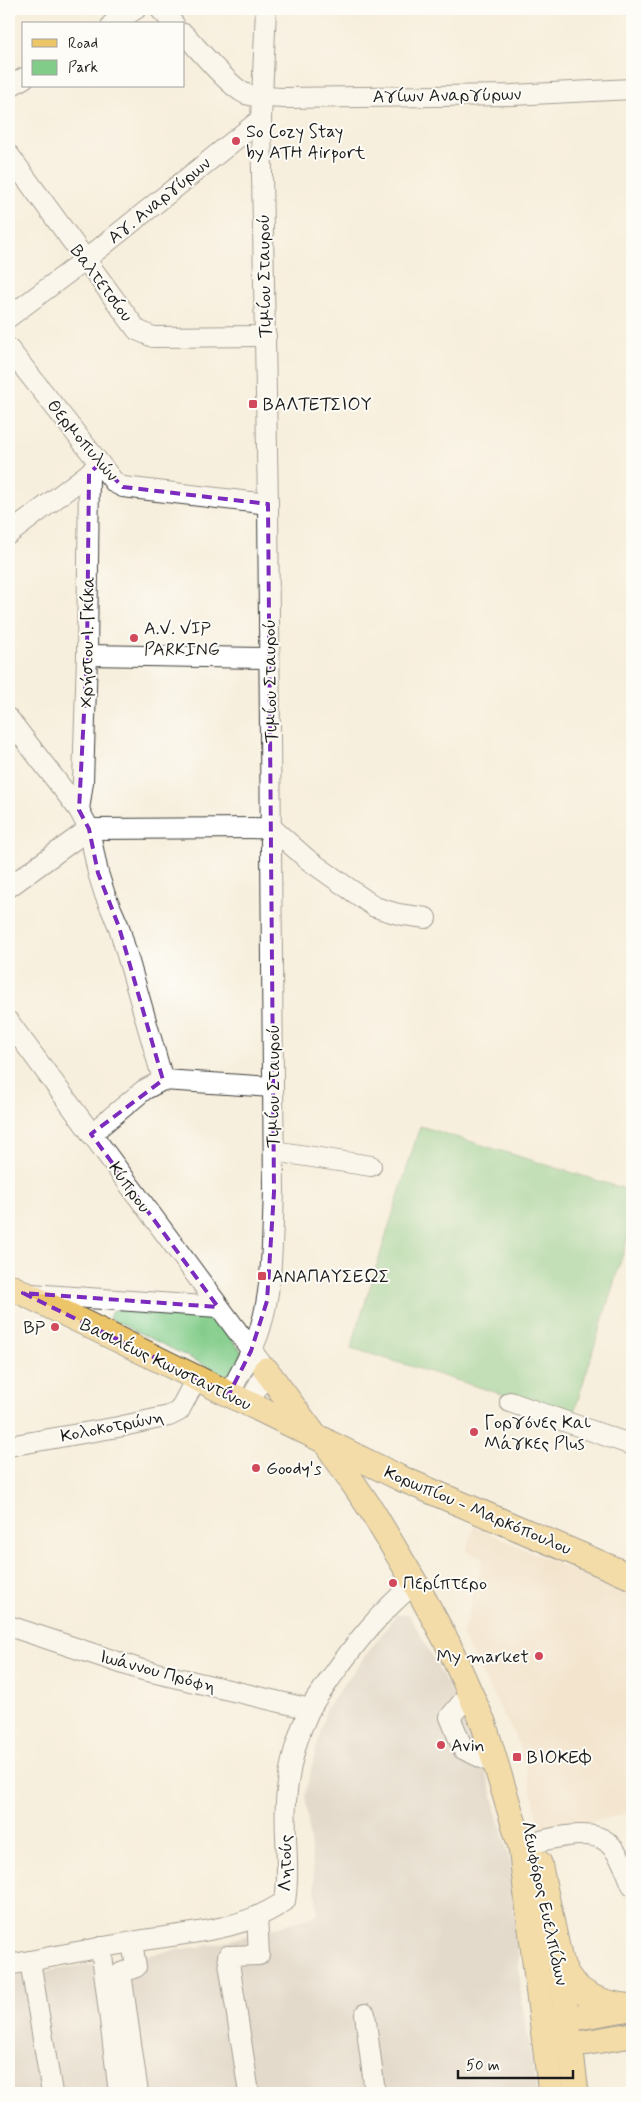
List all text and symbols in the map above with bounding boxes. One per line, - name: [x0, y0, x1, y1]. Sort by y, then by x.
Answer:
- legend: [22, 22, 185, 88]
- text: Road: [68, 34, 98, 54]
- text: Park: [68, 58, 98, 78]
- street label: Αγίων Αναργύρων: [372, 83, 522, 109]
- place label: So Cozy Stay by ATH Airport: [246, 120, 366, 165]
- marker: So Cozy Stay by ATH Airport: [230, 135, 242, 147]
- street label: Αγ. Αναργύρων: [103, 152, 216, 250]
- street label: Τιμίου Σταυρού: [252, 214, 278, 338]
- street label: Βαλτετσίου: [64, 240, 138, 327]
- place label: ΒΑΛΤΕΤΣΙΟΥ: [263, 393, 372, 417]
- street label: Θερμοπυλών: [41, 394, 124, 487]
- marker: ΒΑΛΤΕΤΣΙΟΥ: [247, 398, 259, 410]
- street label: Χρήστου Ι. Γκίκα: [75, 576, 101, 708]
- place label: A.V. VIP PARKING: [144, 617, 220, 662]
- street label: Τιμίου Σταυρού: [258, 619, 284, 743]
- marker: A.V. VIP PARKING: [128, 632, 140, 644]
- street label: Τιμίου Σταυρού: [262, 1024, 286, 1148]
- street label: Κύπρου: [103, 1157, 156, 1218]
- place label: ΑΝΑΠΑΥΣΕΩΣ: [272, 1265, 390, 1289]
- marker: ΑΝΑΠΑΥΣΕΩΣ: [256, 1270, 268, 1282]
- street label: Βασιλέως Κωνσταντίνου: [76, 1312, 256, 1417]
- place label: BP: [23, 1316, 46, 1340]
- marker: BP: [49, 1321, 61, 1333]
- street label: Κολοκοτρώνη: [58, 1405, 166, 1449]
- place label: Γοργόνες Και Μάγκες Plus: [484, 1411, 591, 1456]
- marker: Γοργόνες Και Μάγκες Plus: [468, 1426, 480, 1438]
- place label: Goody's: [266, 1457, 322, 1481]
- street label: Κορωπίου - Μαρκόπουλου: [380, 1461, 575, 1561]
- marker: Goody's: [250, 1462, 262, 1474]
- place label: Περίπτερο: [403, 1572, 487, 1596]
- marker: Περίπτερο: [387, 1577, 399, 1589]
- street label: Ιωάννου Πρόφη: [97, 1645, 219, 1699]
- place label: My market: [437, 1645, 529, 1669]
- marker: My market: [533, 1650, 545, 1662]
- place label: Avin: [451, 1734, 485, 1758]
- marker: Avin: [435, 1739, 447, 1751]
- place label: ΒΙΟΚΕΦ: [527, 1746, 591, 1770]
- marker: ΒΙΟΚΕΦ: [511, 1751, 523, 1763]
- street label: Λεωφόρος Ευελπίδων: [515, 1819, 573, 1988]
- street label: Λητούς: [274, 1834, 298, 1892]
- scale bar: [458, 2047, 574, 2079]
- text: 50 m: [466, 2056, 500, 2076]

